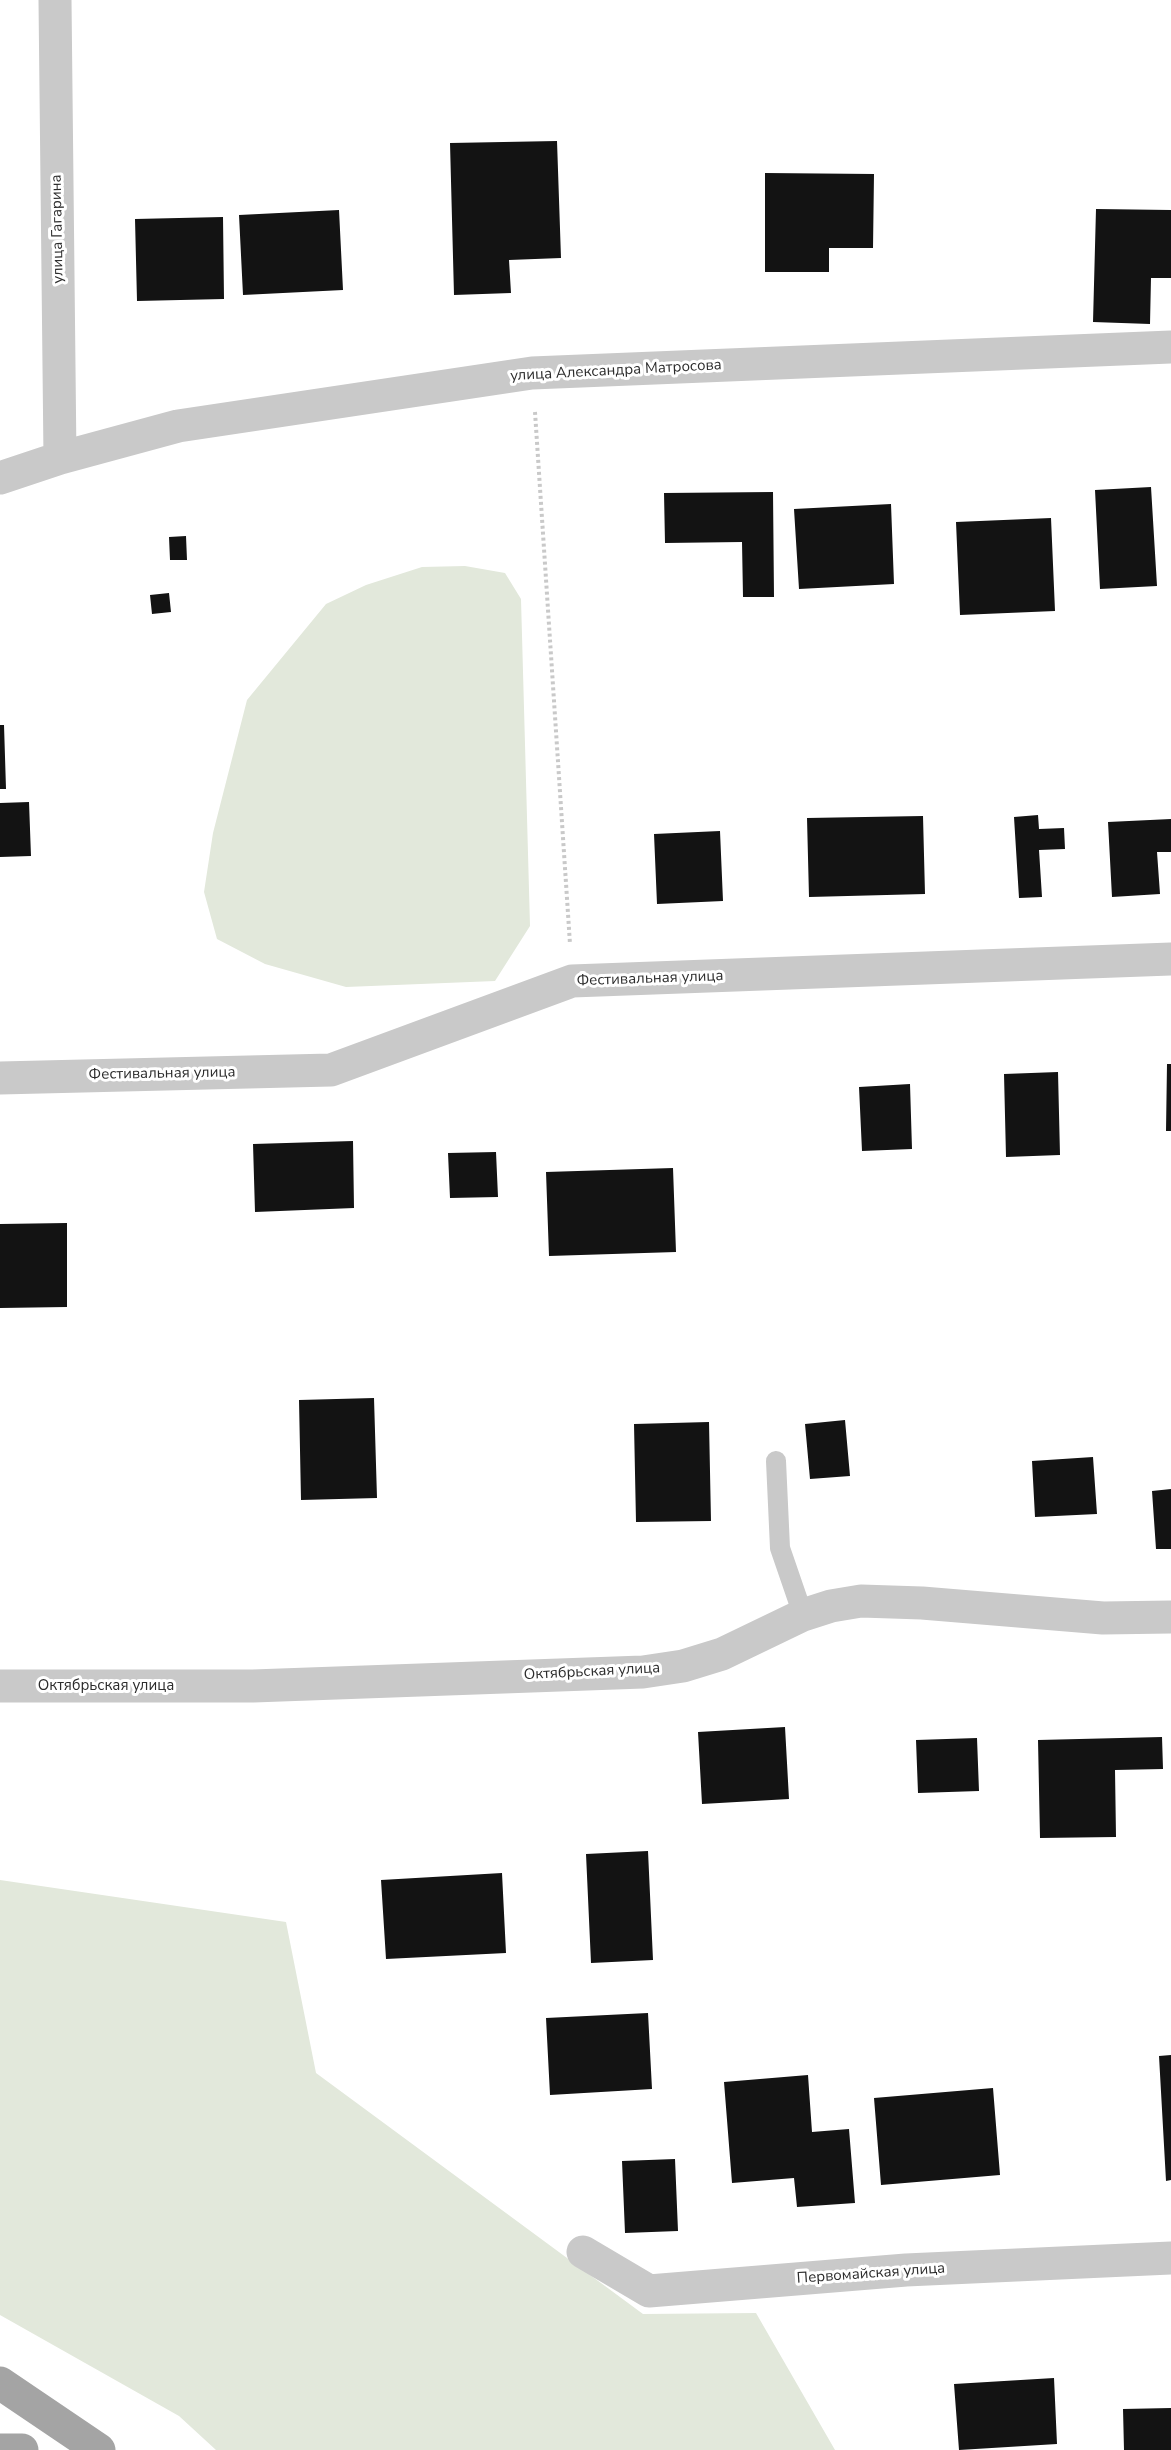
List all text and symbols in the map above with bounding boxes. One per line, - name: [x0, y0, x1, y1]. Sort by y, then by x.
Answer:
- street label: улица Гагарина: [48, 174, 68, 284]
- street label: улица Александра Матросова: [510, 356, 722, 386]
- street label: Фестивальная улица: [576, 967, 724, 991]
- street label: Фестивальная улица: [88, 1064, 236, 1084]
- street label: Октябрьская улица: [523, 1659, 661, 1685]
- street label: Октябрьская улица: [38, 1677, 174, 1695]
- street label: Первомайская улица: [796, 2260, 946, 2288]

